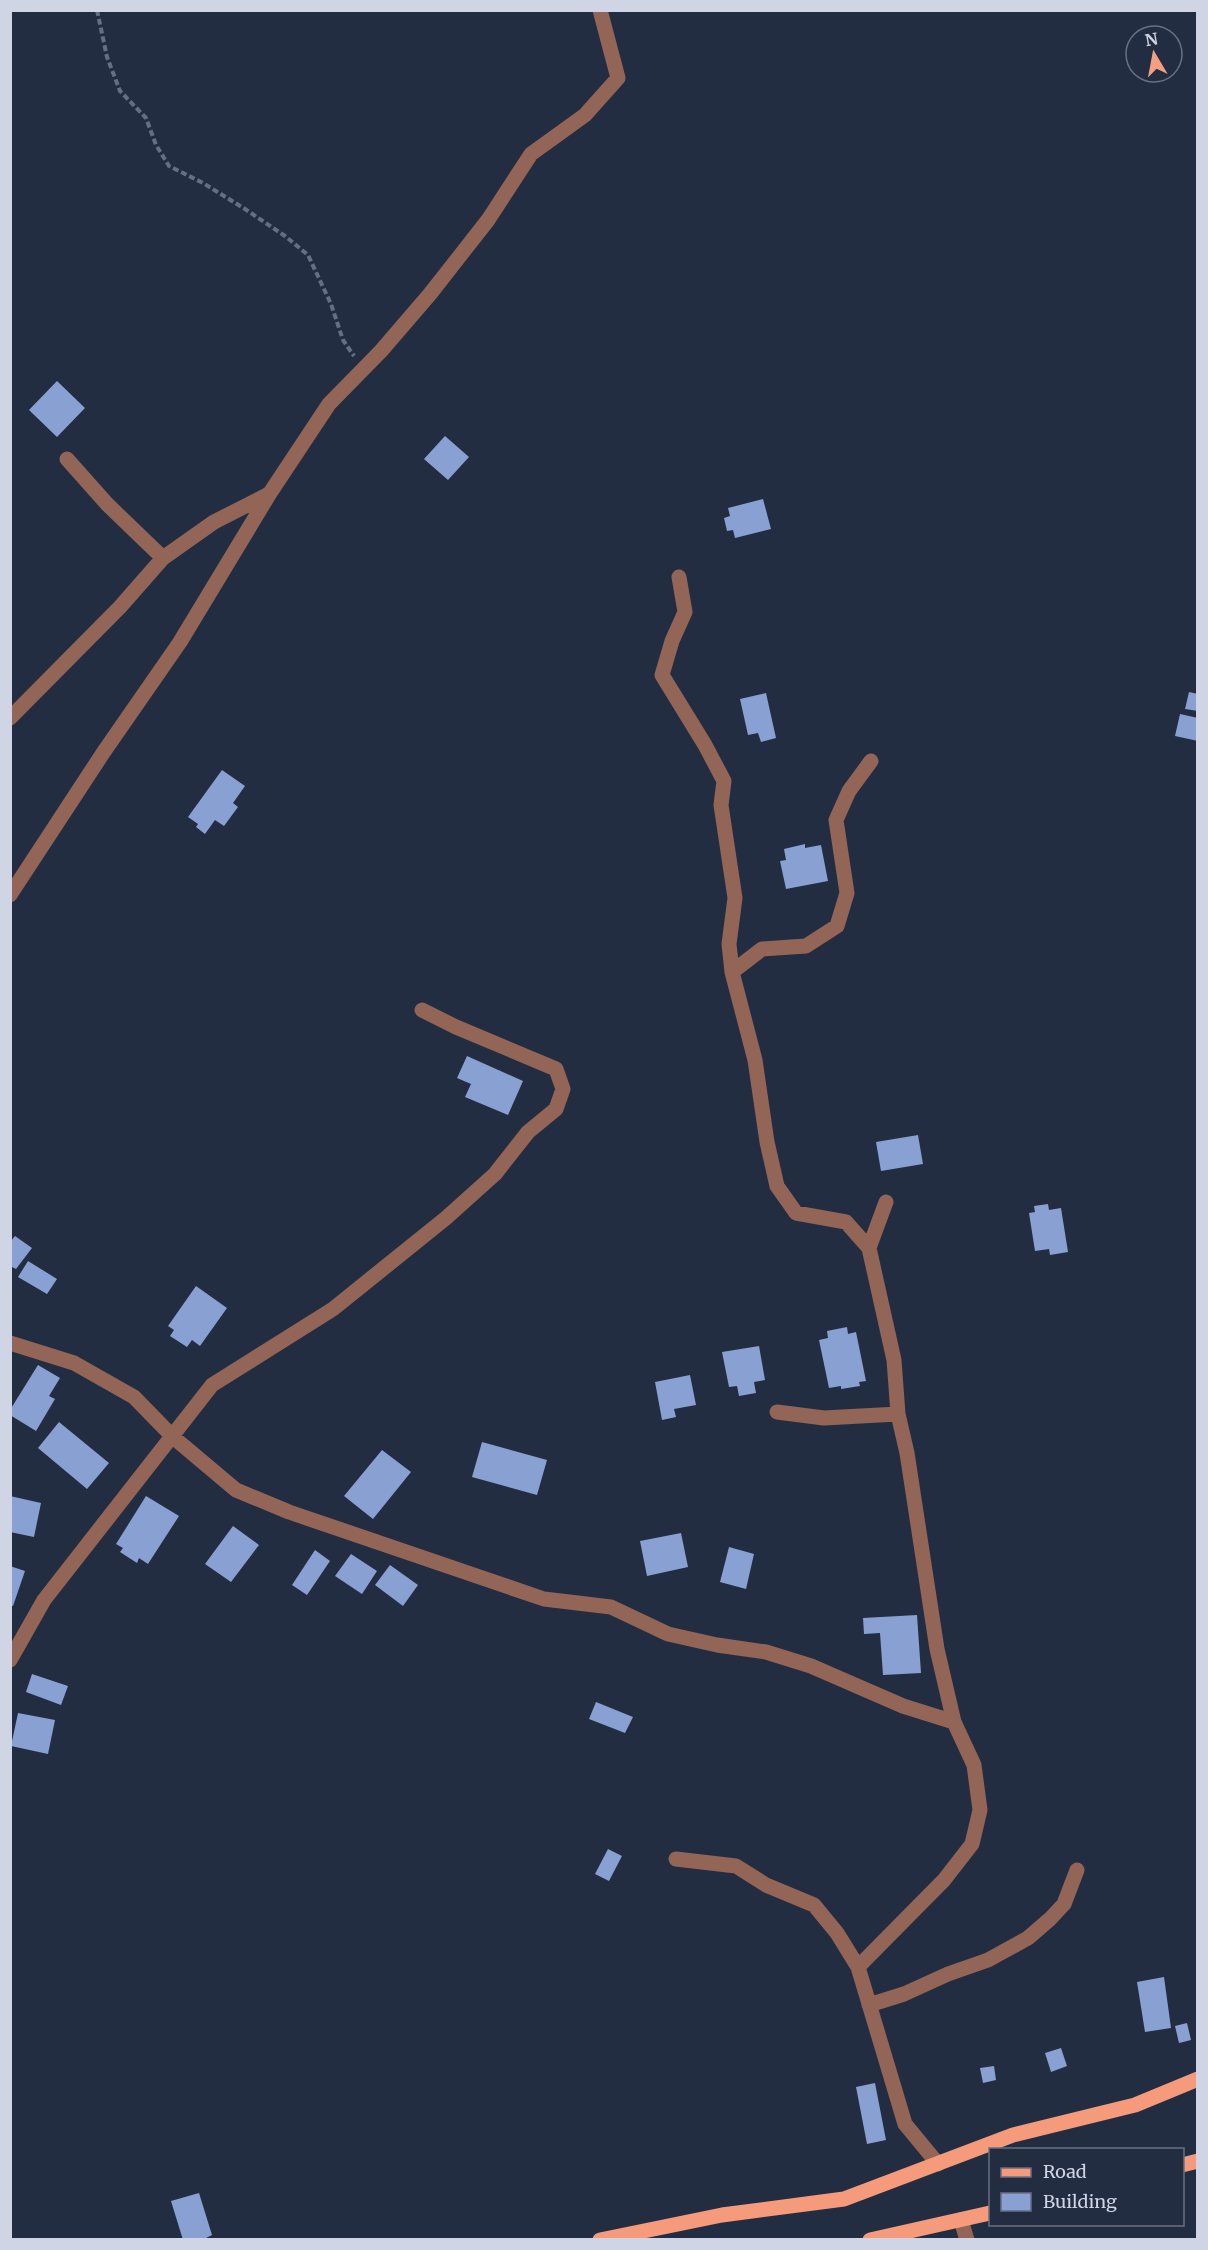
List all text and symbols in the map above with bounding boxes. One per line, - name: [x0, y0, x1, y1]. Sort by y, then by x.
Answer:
- north arrow: [1124, 24, 1184, 84]
- text: N: [1143, 28, 1160, 50]
- legend: [989, 2148, 1184, 2226]
- text: Road: [1043, 2160, 1087, 2183]
- text: Building: [1043, 2190, 1117, 2213]

